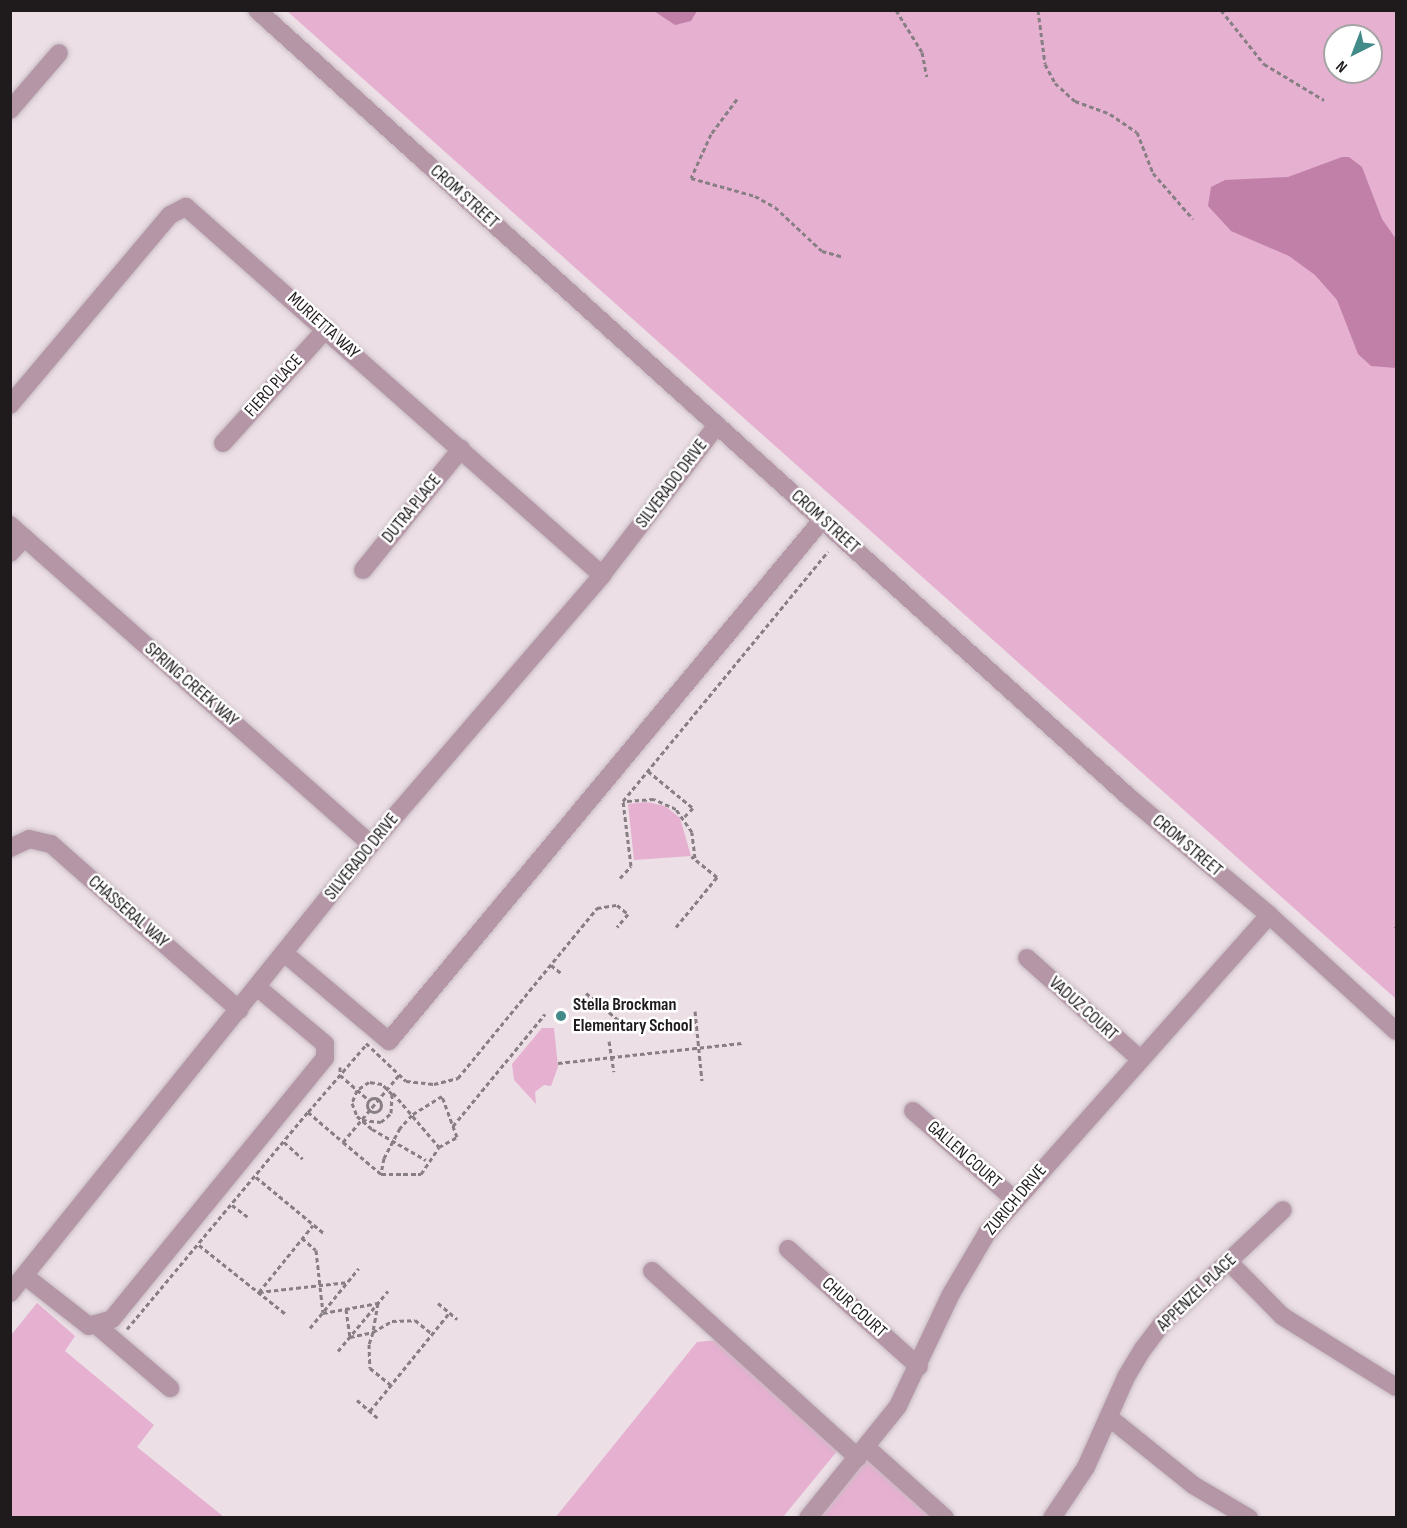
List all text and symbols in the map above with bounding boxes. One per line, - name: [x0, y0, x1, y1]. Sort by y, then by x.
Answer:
- north arrow: [1323, 24, 1383, 84]
- text: N: [1332, 56, 1351, 76]
- street label: CROM STREET: [425, 161, 503, 233]
- street label: MURIETTA WAY: [283, 288, 363, 364]
- street label: FIERO PLACE: [240, 350, 308, 422]
- street label: SILVERADO DRIVE: [632, 435, 712, 533]
- street label: DUTRA PLACE: [378, 470, 446, 548]
- street label: CROM STREET: [786, 486, 864, 558]
- street label: SPRING CREEK WAY: [140, 638, 242, 732]
- street label: SILVERADO DRIVE: [320, 809, 404, 905]
- street label: CROM STREET: [1148, 811, 1226, 881]
- street label: CHASSERAL WAY: [83, 871, 173, 953]
- street label: VADUZ COURT: [1044, 972, 1122, 1046]
- place label: Stella Brockman Elementary School: [573, 995, 692, 1038]
- marker: Stella Brockman Elementary School: [554, 1009, 568, 1023]
- street label: GALLEN COURT: [922, 1117, 1006, 1193]
- street label: ZURICH DRIVE: [980, 1160, 1052, 1240]
- street label: APPENZEL PLACE: [1153, 1250, 1241, 1336]
- street label: CHUR COURT: [817, 1273, 891, 1343]

